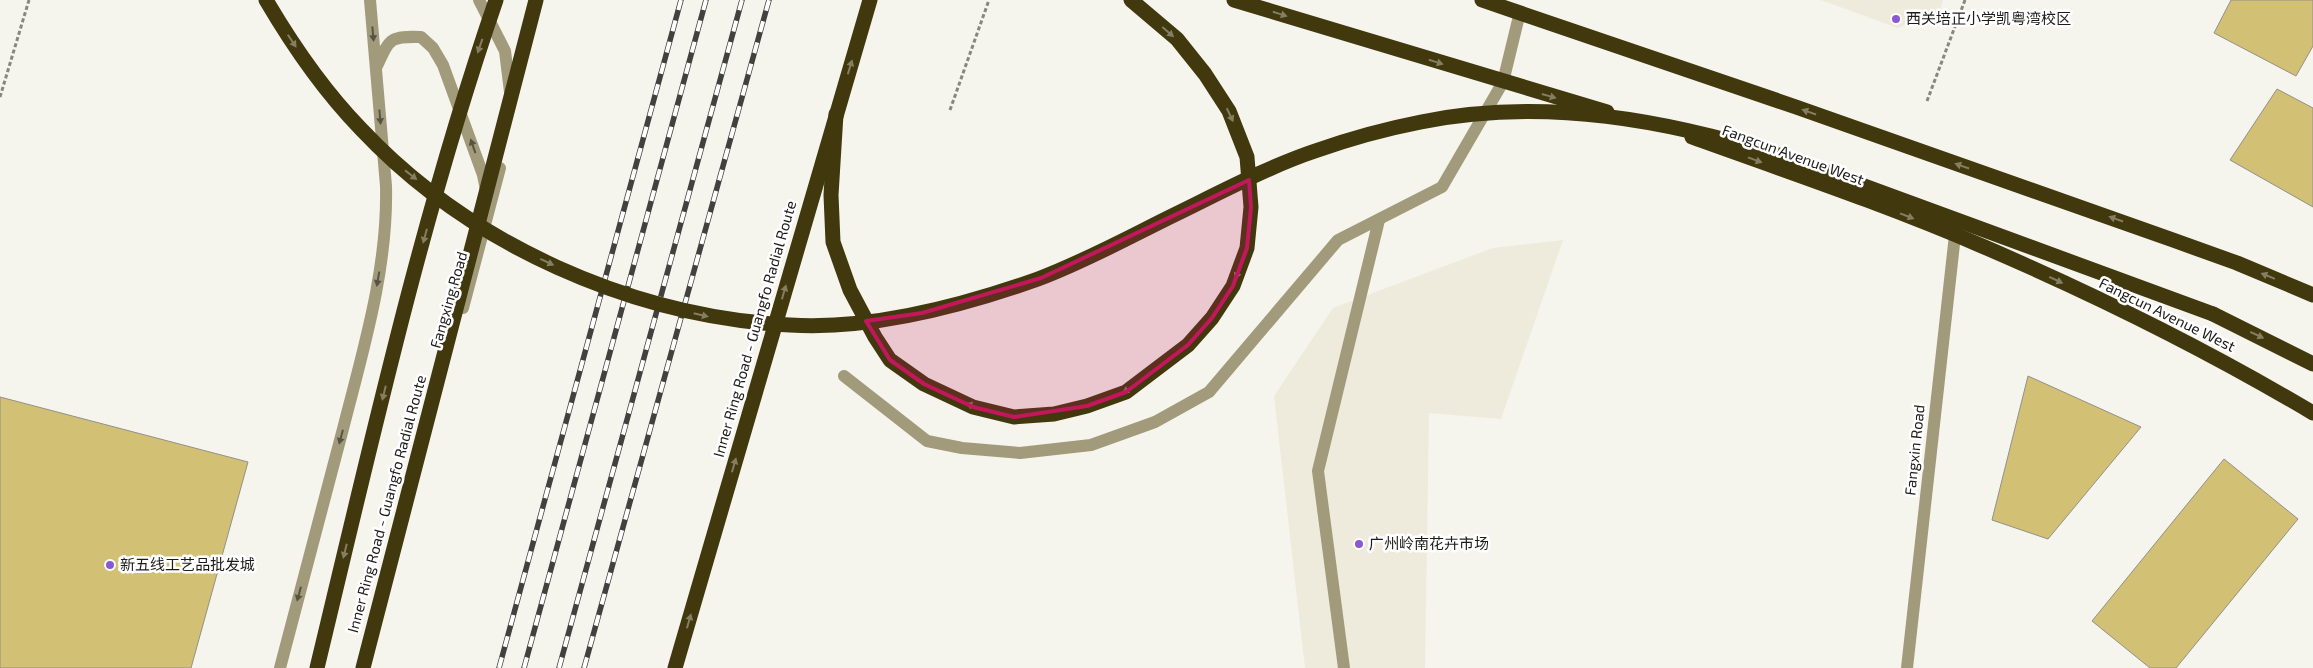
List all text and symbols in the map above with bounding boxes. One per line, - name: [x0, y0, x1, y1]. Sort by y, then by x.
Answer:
- place label: 西关培正小学凯粤湾校区: [1906, 9, 2071, 27]
- one-way arrow: [1273, 11, 1288, 19]
- marker: 西关培正小学凯粤湾校区: [1890, 13, 1902, 25]
- one-way arrow: [369, 26, 377, 42]
- one-way arrow: [1161, 26, 1174, 37]
- one-way arrow: [287, 35, 296, 48]
- one-way arrow: [476, 39, 484, 54]
- one-way arrow: [1429, 58, 1444, 66]
- one-way arrow: [846, 59, 854, 74]
- one-way arrow: [1542, 93, 1557, 101]
- one-way arrow: [1226, 108, 1234, 122]
- one-way arrow: [1801, 108, 1816, 116]
- one-way arrow: [376, 109, 384, 125]
- street label: Fangcun Avenue West: [1720, 120, 1867, 188]
- one-way arrow: [469, 138, 477, 153]
- one-way arrow: [1747, 157, 1762, 164]
- one-way arrow: [1955, 162, 1970, 169]
- one-way arrow: [404, 169, 417, 180]
- street label: Inner Ring Road - Guangfo Radial Route: [709, 198, 799, 459]
- one-way arrow: [1900, 213, 1914, 221]
- one-way arrow: [2108, 215, 2123, 223]
- one-way arrow: [420, 228, 428, 243]
- street label: Fangxing Road: [426, 249, 470, 350]
- one-way arrow: [540, 259, 554, 267]
- one-way arrow: [1234, 265, 1242, 280]
- one-way arrow: [373, 271, 381, 287]
- one-way arrow: [2261, 271, 2275, 279]
- street label: Fangcun Avenue West: [2096, 273, 2239, 355]
- one-way arrow: [2049, 277, 2063, 285]
- one-way arrow: [780, 285, 788, 300]
- one-way arrow: [693, 311, 708, 319]
- one-way arrow: [2250, 331, 2264, 339]
- street label: Inner Ring Road - Guangfo Radial Route: [343, 373, 429, 635]
- one-way arrow: [1123, 384, 1136, 393]
- one-way arrow: [380, 386, 388, 401]
- one-way arrow: [965, 402, 980, 409]
- street label: Fangxin Road: [1900, 404, 1928, 496]
- one-way arrow: [336, 429, 344, 444]
- one-way arrow: [730, 458, 738, 473]
- place label: 广州岭南花卉市场: [1369, 534, 1489, 552]
- marker: 广州岭南花卉市场: [1353, 538, 1365, 550]
- one-way arrow: [341, 543, 349, 558]
- place label: 新五线工艺品批发城: [120, 555, 255, 573]
- marker: 新五线工艺品批发城: [104, 559, 116, 571]
- one-way arrow: [295, 586, 303, 601]
- one-way arrow: [685, 614, 693, 629]

